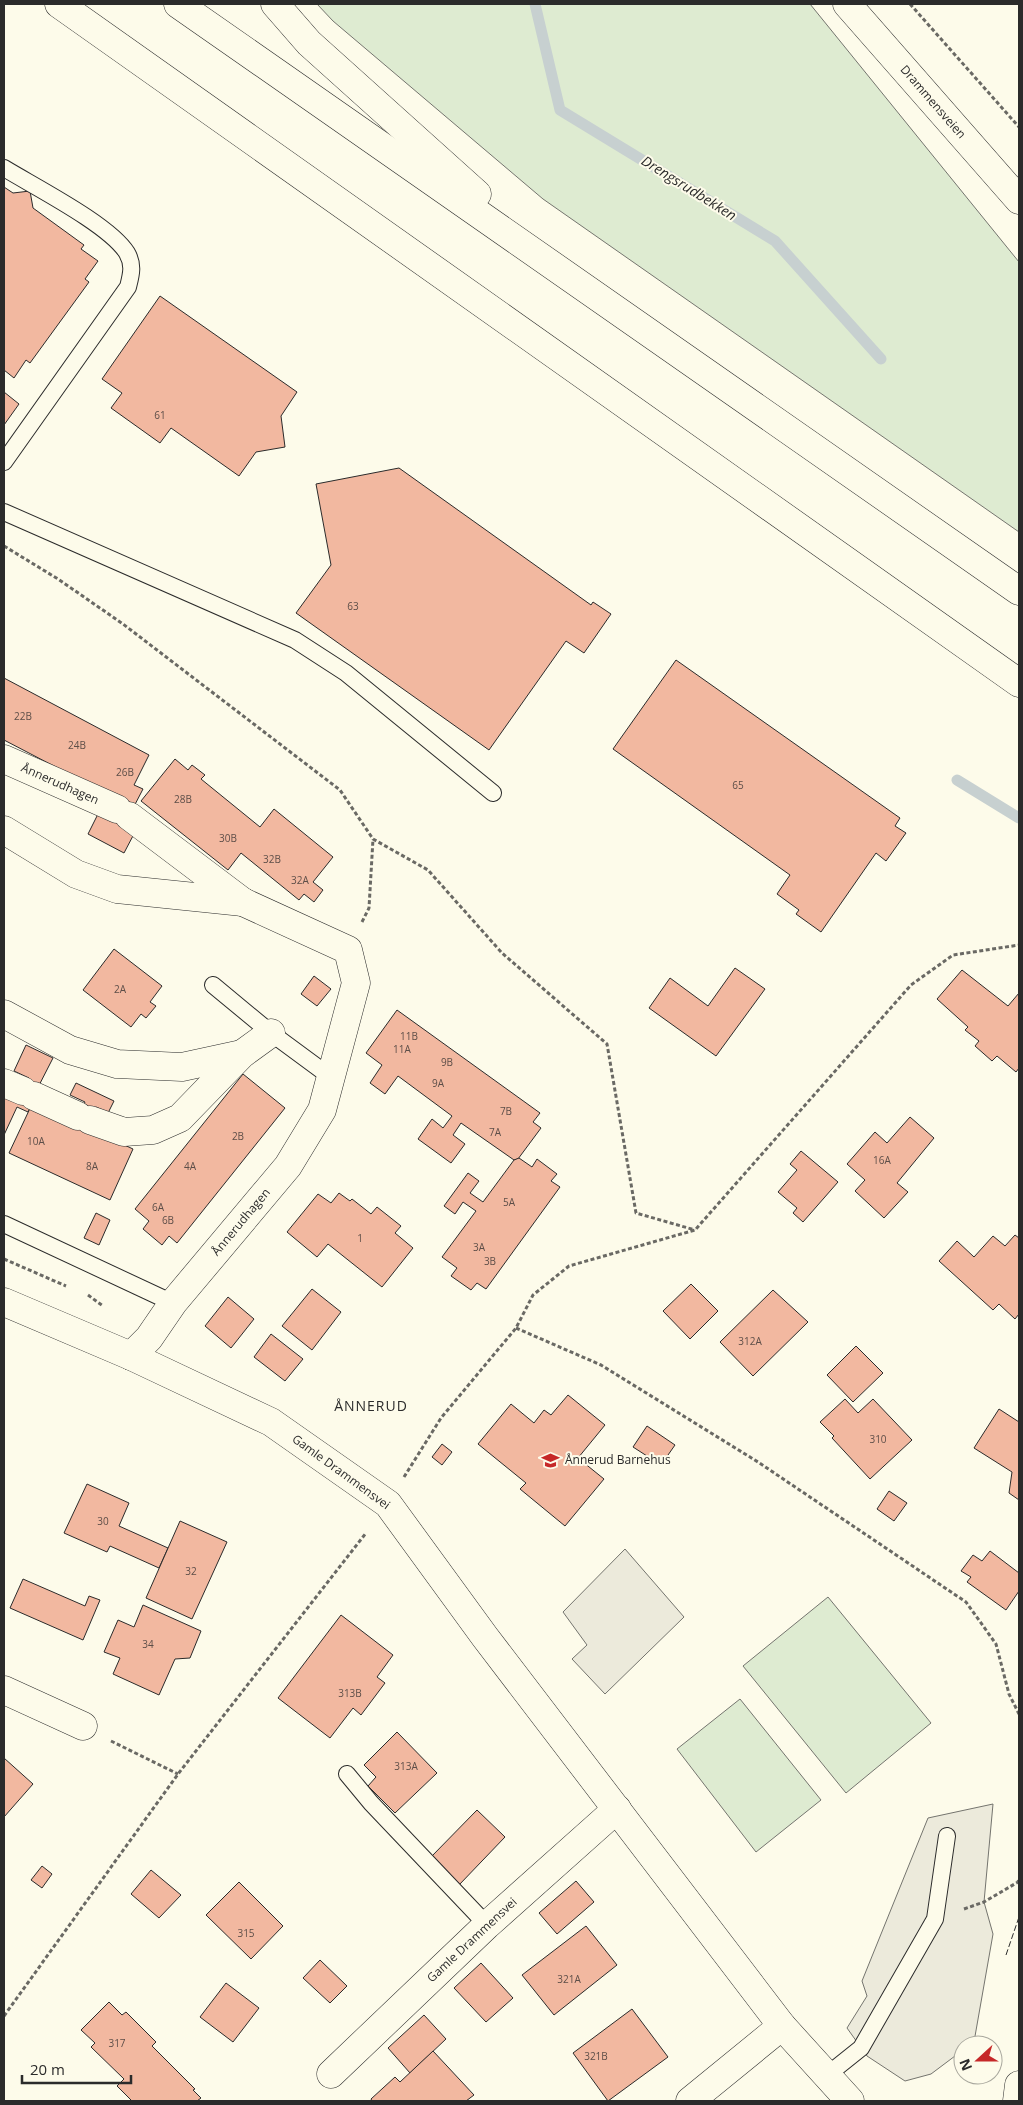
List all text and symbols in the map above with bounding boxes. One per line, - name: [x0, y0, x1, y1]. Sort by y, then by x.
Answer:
- street label: Drammensveien: [897, 61, 970, 142]
- water label: Drengsrudbekken: [638, 151, 740, 224]
- house number: 61: [154, 408, 166, 422]
- house number: 63: [347, 599, 359, 613]
- house number: 22B: [14, 709, 32, 723]
- house number: 24B: [68, 738, 86, 752]
- street label: Ånnerudhagen: [19, 759, 102, 808]
- house number: 26B: [116, 765, 134, 779]
- house number: 65: [732, 778, 744, 792]
- house number: 28B: [174, 792, 192, 806]
- house number: 30B: [219, 831, 237, 845]
- house number: 32B: [263, 852, 281, 866]
- house number: 32A: [291, 873, 310, 887]
- house number: 2A: [114, 982, 127, 996]
- house number: 11B: [400, 1029, 418, 1043]
- house number: 11A: [393, 1042, 412, 1056]
- house number: 9B: [441, 1055, 453, 1069]
- house number: 9A: [432, 1076, 445, 1090]
- house number: 7B: [500, 1104, 512, 1118]
- house number: 7A: [489, 1125, 502, 1139]
- house number: 2B: [232, 1129, 244, 1143]
- house number: 10A: [27, 1134, 46, 1148]
- house number: 16A: [873, 1153, 892, 1167]
- house number: 8A: [86, 1159, 99, 1173]
- house number: 4A: [184, 1159, 197, 1173]
- street label: Ånnerudhagen: [207, 1184, 274, 1259]
- house number: 5A: [503, 1195, 516, 1209]
- house number: 6A: [152, 1200, 165, 1214]
- house number: 6B: [162, 1213, 174, 1227]
- house number: 1: [357, 1231, 363, 1245]
- house number: 3A: [473, 1240, 486, 1254]
- house number: 3B: [484, 1254, 496, 1268]
- house number: 312A: [738, 1334, 762, 1348]
- district label: ÅNNERUD: [334, 1396, 408, 1415]
- street label: Gamle Drammensvei: [289, 1430, 394, 1513]
- house number: 310: [869, 1432, 887, 1446]
- school or university icon: Ånnerud Barnehus: [541, 1450, 561, 1470]
- place label: Ånnerud Barnehus: [565, 1451, 671, 1468]
- house number: 30: [97, 1514, 109, 1528]
- house number: 32: [185, 1564, 197, 1578]
- house number: 34: [142, 1637, 154, 1651]
- house number: 313B: [338, 1686, 362, 1700]
- house number: 313A: [394, 1759, 418, 1773]
- street label: Gamle Drammensvei: [423, 1893, 520, 1986]
- house number: 315: [237, 1926, 255, 1940]
- house number: 321A: [557, 1972, 581, 1986]
- north arrow: [953, 2035, 1003, 2085]
- house number: 317: [108, 2036, 126, 2050]
- house number: 321B: [584, 2049, 608, 2063]
- scale bar: [22, 2052, 131, 2084]
- text: N: [954, 2056, 976, 2074]
- text: 20 m: [30, 2059, 65, 2079]

